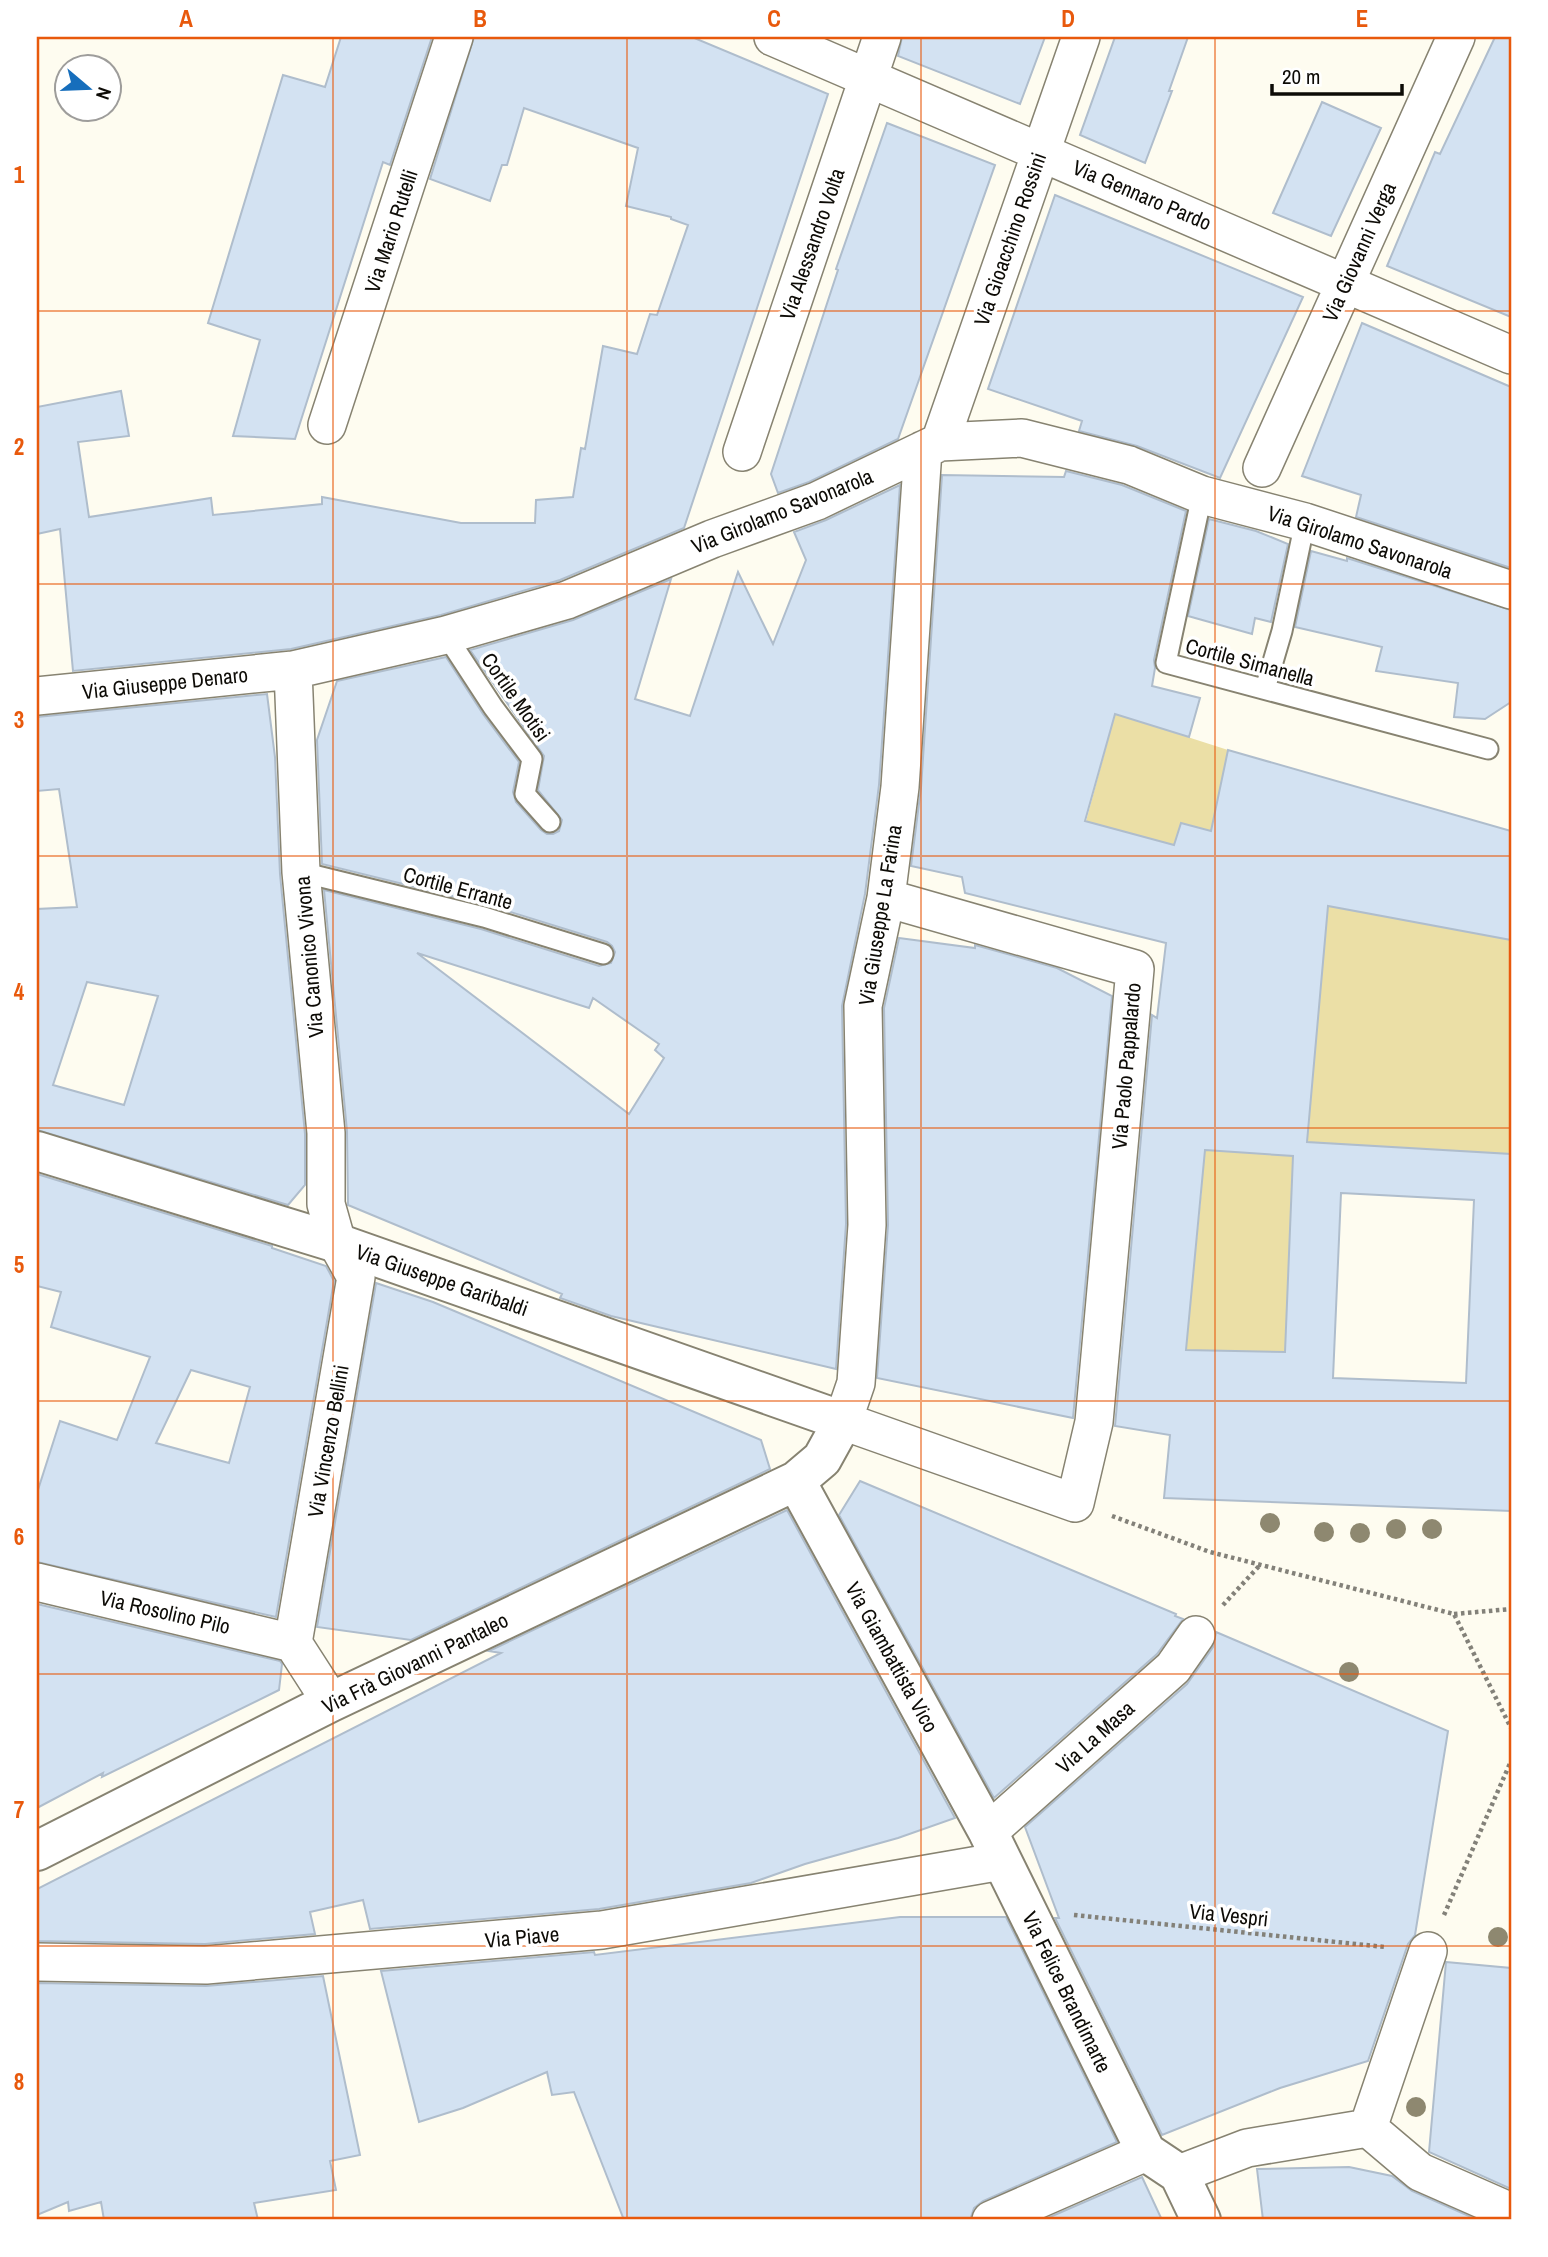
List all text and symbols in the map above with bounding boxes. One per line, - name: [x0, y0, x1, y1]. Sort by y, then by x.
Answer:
- text: A: [179, 3, 193, 34]
- text: B: [473, 3, 487, 34]
- text: C: [767, 3, 781, 34]
- text: D: [1061, 3, 1075, 34]
- text: E: [1356, 3, 1368, 34]
- north arrow: [52, 52, 122, 122]
- scale bar: [1272, 52, 1401, 96]
- text: 20 m: [1282, 62, 1320, 91]
- text: N: [90, 84, 118, 103]
- street label: Via Gioacchino Rossini: [967, 148, 1053, 330]
- street label: Via Gennaro Pardo: [1068, 153, 1216, 237]
- text: 1: [14, 159, 25, 190]
- street label: Via Alessandro Volta: [772, 164, 852, 324]
- street label: Via Mario Rutelli: [357, 166, 425, 296]
- street label: Via Giovanni Verga: [1315, 177, 1403, 326]
- text: 2: [14, 431, 24, 462]
- street label: Via Girolamo Savonarola: [687, 461, 877, 561]
- street label: Via Girolamo Savonarola: [1264, 498, 1457, 586]
- street label: Cortile Simanella: [1182, 631, 1318, 693]
- street label: Cortile Motisi: [475, 647, 557, 747]
- street label: Via Giuseppe Denaro: [81, 660, 249, 706]
- text: 3: [14, 704, 24, 735]
- street label: Via Giuseppe La Farina: [851, 822, 909, 1007]
- street label: Cortile Errante: [400, 860, 516, 916]
- street label: Via Canonico Vivona: [287, 875, 331, 1039]
- text: 4: [14, 976, 25, 1007]
- street label: Via Paolo Pappalardo: [1104, 981, 1148, 1151]
- street label: Via Giuseppe Garibaldi: [352, 1237, 532, 1323]
- text: 5: [14, 1249, 24, 1280]
- street label: Via Vincenzo Bellini: [300, 1362, 356, 1520]
- text: 6: [14, 1521, 24, 1552]
- street label: Via Giambattista Vico: [839, 1577, 945, 1737]
- street label: Via Rosolino Pilo: [97, 1583, 233, 1641]
- street label: Via Frà Giovanni Pantaleo: [317, 1605, 513, 1721]
- street label: Via La Masa: [1049, 1694, 1141, 1780]
- text: 7: [14, 1794, 24, 1825]
- street label: Via Vespri: [1188, 1896, 1270, 1934]
- street label: Via Felice Brandimarte: [1015, 1907, 1119, 2077]
- street label: Via Piave: [484, 1919, 560, 1955]
- text: 8: [14, 2066, 24, 2097]

